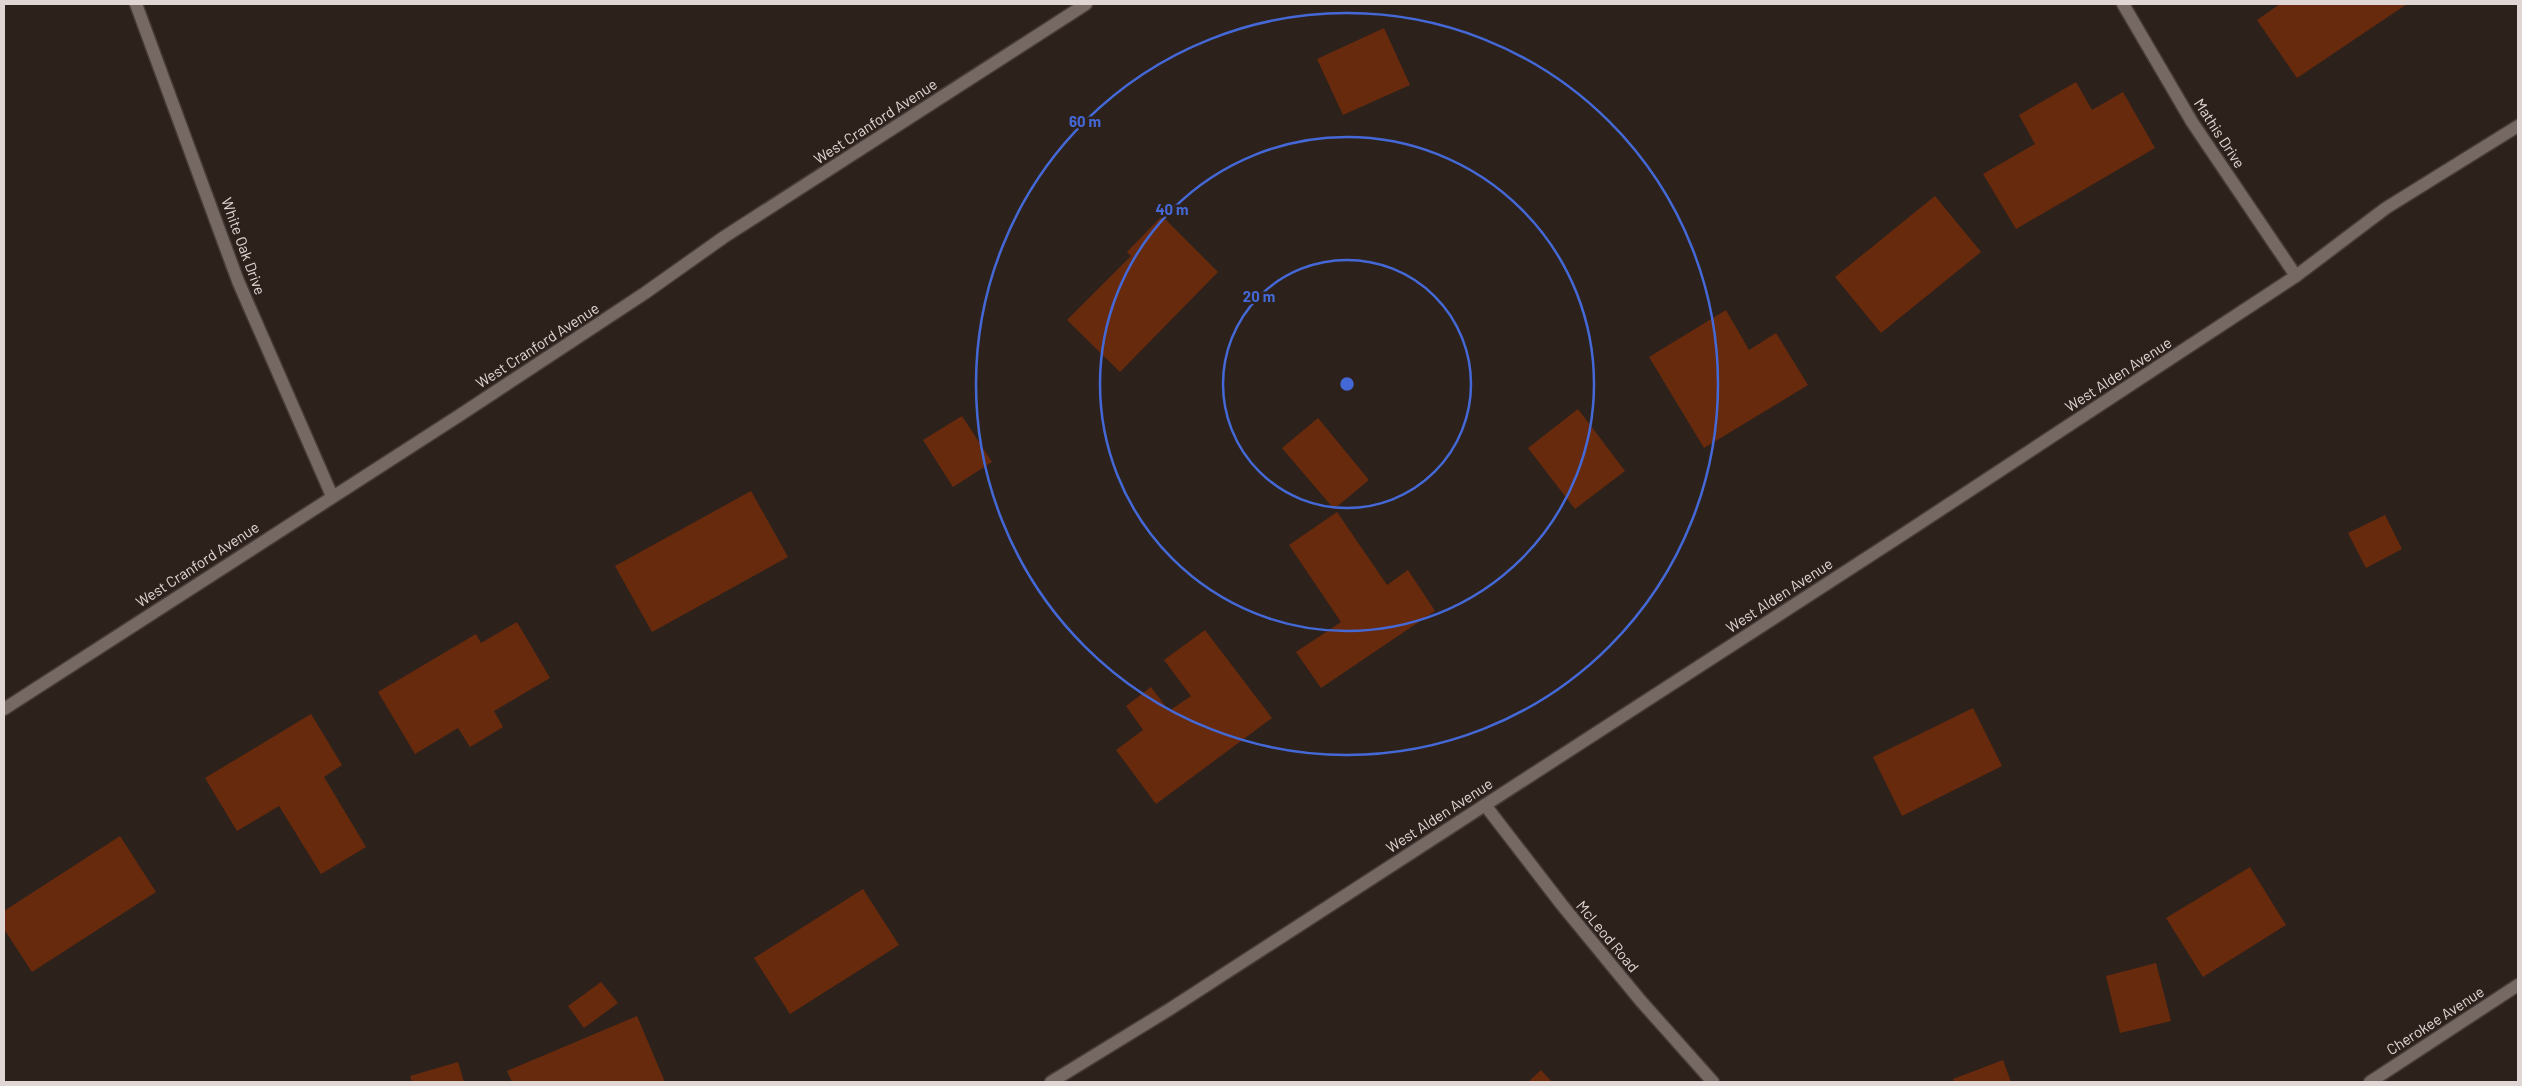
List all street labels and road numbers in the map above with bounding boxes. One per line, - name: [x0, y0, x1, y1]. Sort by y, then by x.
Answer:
- street label: West Cranford Avenue: [810, 74, 940, 168]
- street label: Mathis Drive: [2191, 95, 2249, 171]
- street label: White Oak Drive: [218, 195, 270, 297]
- street label: West Cranford Avenue: [472, 298, 602, 392]
- street label: West Alden Avenue: [2061, 333, 2175, 415]
- street label: West Cranford Avenue: [132, 517, 262, 611]
- street label: West Alden Avenue: [1722, 554, 1836, 636]
- street label: West Alden Avenue: [1382, 774, 1496, 856]
- street label: McLeod Road: [1573, 897, 1643, 975]
- street label: Cherokee Avenue: [2383, 982, 2487, 1058]

